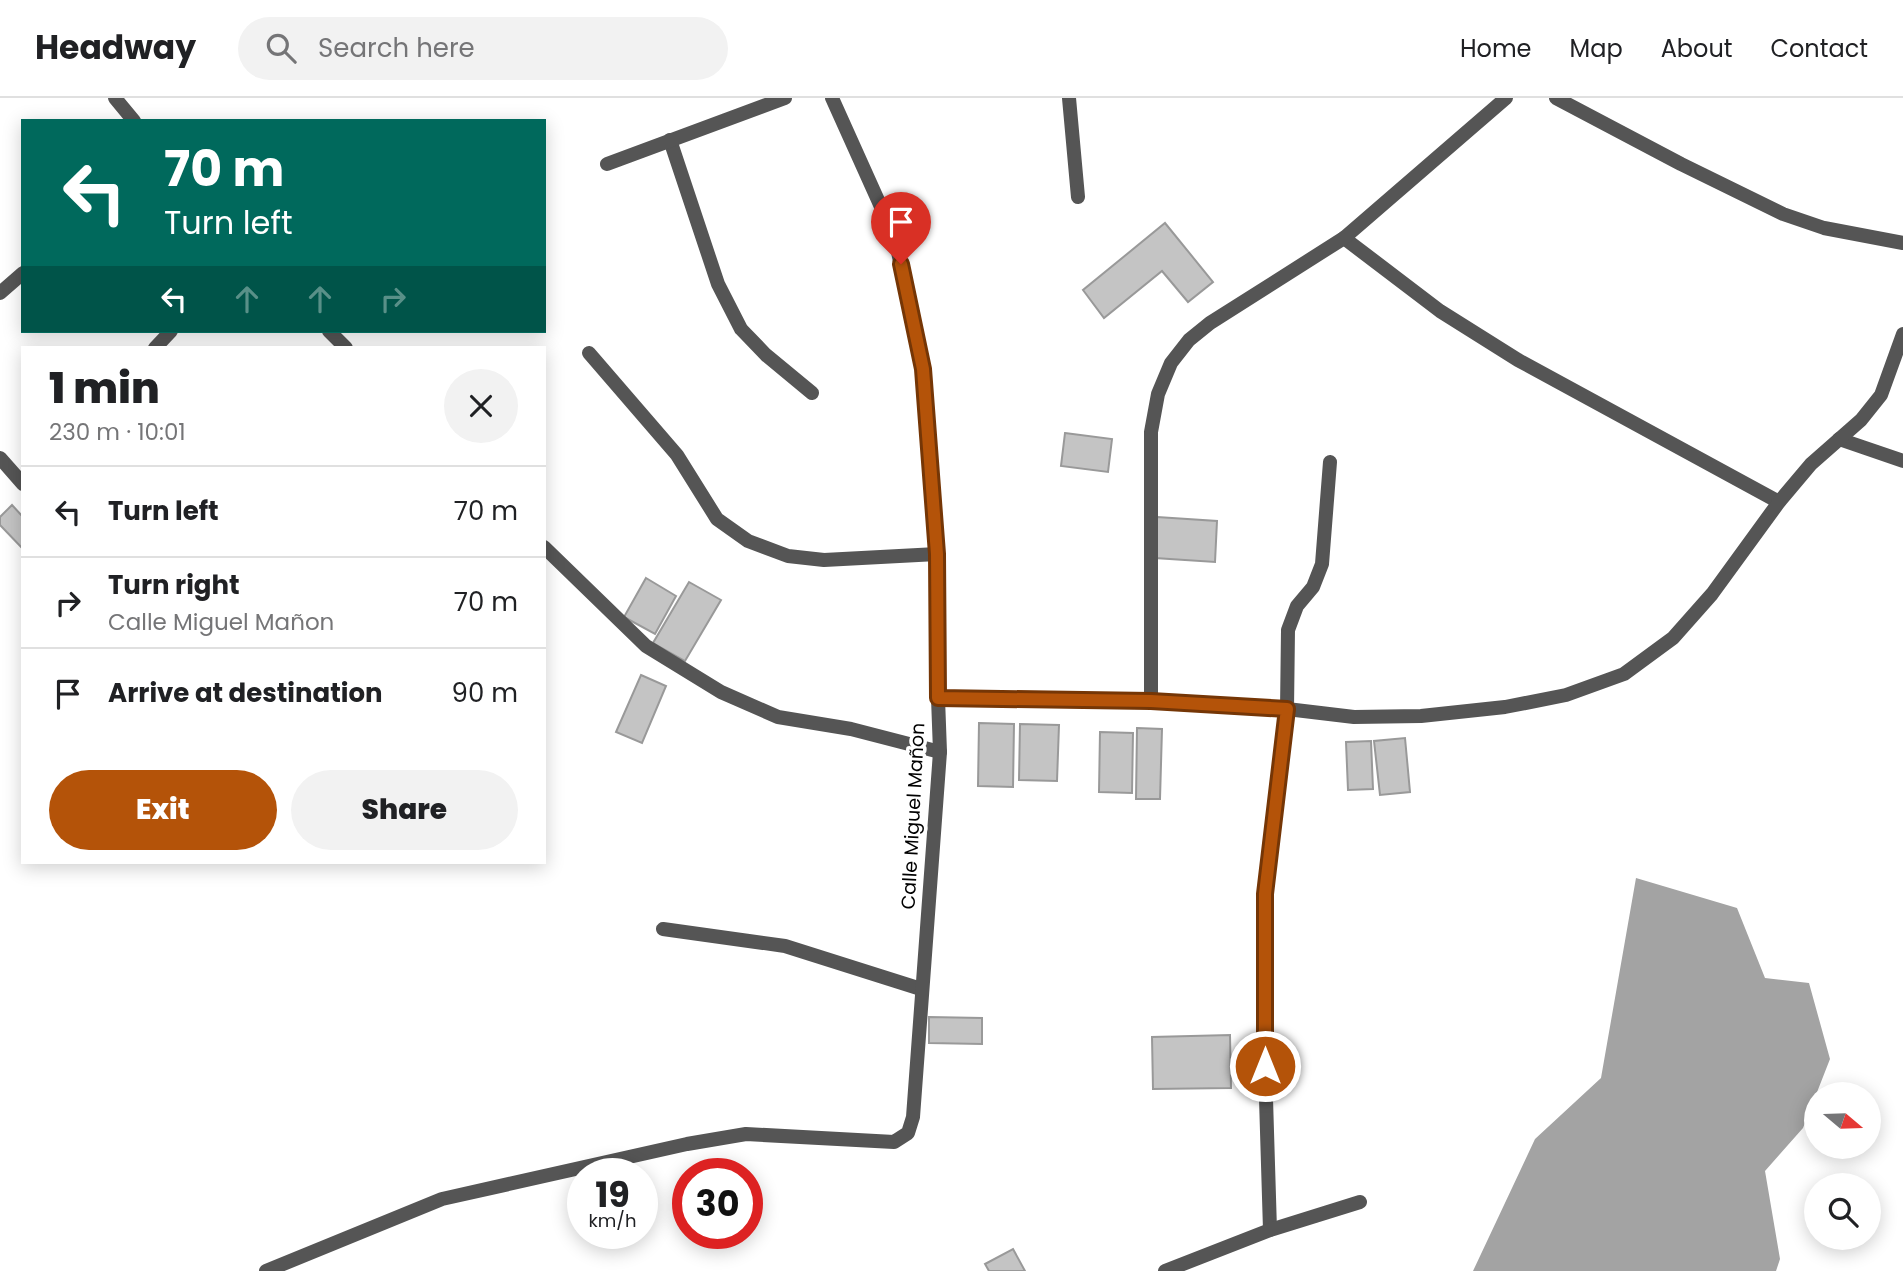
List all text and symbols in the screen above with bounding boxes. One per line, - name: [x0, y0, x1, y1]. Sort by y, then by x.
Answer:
- search box: [238, 17, 728, 80]
- text: Headway: [35, 24, 196, 71]
- icon: search: [262, 29, 300, 67]
- text: Search here: [318, 30, 475, 66]
- text: Home: [1460, 32, 1532, 65]
- text: Map: [1570, 32, 1623, 65]
- text: About: [1661, 32, 1732, 65]
- text: Contact: [1770, 32, 1868, 65]
- text: 70 m: [164, 135, 284, 203]
- icon: left: [49, 147, 140, 238]
- pin: [871, 192, 931, 264]
- text: Turn left: [164, 200, 293, 245]
- icon: arrive: [882, 203, 920, 241]
- icon: left: [155, 280, 193, 318]
- icon: ahead: [228, 280, 266, 318]
- icon: ahead: [301, 280, 339, 318]
- icon: right: [374, 280, 412, 318]
- text: 1 min: [49, 359, 160, 418]
- button: close: [444, 369, 518, 443]
- text: 230 m · 10:01: [49, 416, 186, 448]
- icon: left: [49, 493, 87, 531]
- text: Turn left: [108, 493, 219, 529]
- text: 70 m: [454, 493, 518, 529]
- text: Turn right: [108, 567, 240, 603]
- icon: right: [49, 584, 87, 622]
- text: 70 m: [454, 584, 518, 620]
- text: Calle Miguel Mañon: [108, 606, 334, 638]
- icon: arrive: [49, 675, 87, 713]
- text: Arrive at destination: [108, 675, 383, 711]
- text: 90 m: [452, 675, 518, 711]
- street label: Calle Miguel Mañon: [895, 722, 931, 910]
- button: Exit: [49, 770, 277, 850]
- button: Share: [291, 770, 518, 850]
- position arrow: [1228, 1029, 1302, 1103]
- north arrow: [1804, 1082, 1881, 1158]
- map controls: [1804, 1082, 1881, 1250]
- speed limit sign: 30: [672, 1158, 763, 1249]
- text: 19: [595, 1170, 630, 1219]
- button: search: [1804, 1173, 1881, 1250]
- text: km/h: [589, 1208, 636, 1233]

